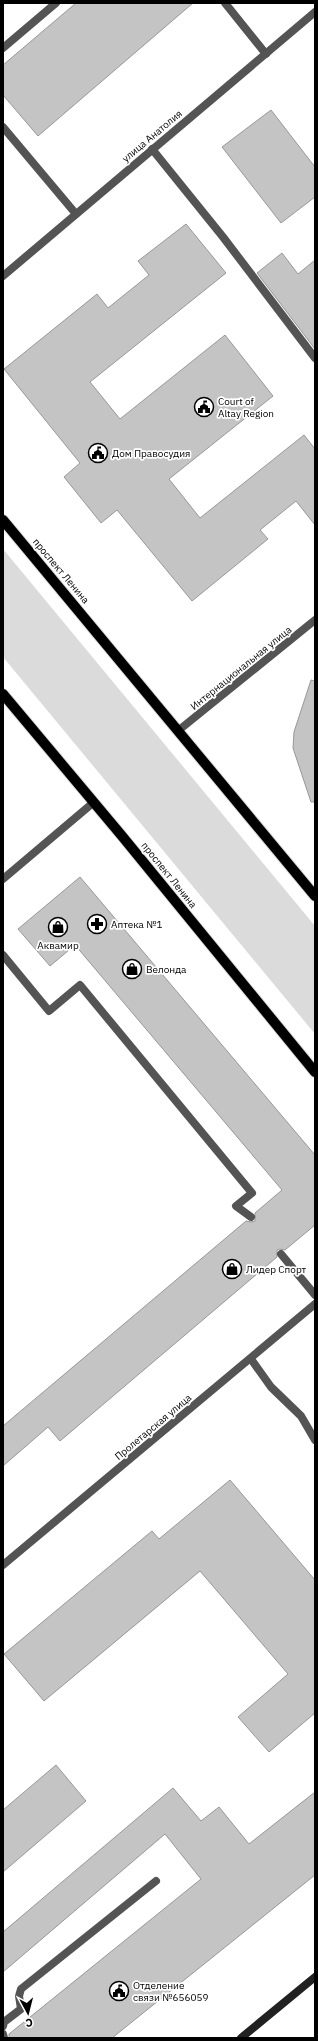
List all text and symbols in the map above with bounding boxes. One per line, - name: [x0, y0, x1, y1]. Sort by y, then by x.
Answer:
- street label: улица Анатолия: [119, 107, 185, 165]
- place label: Court of Altay Region: [218, 395, 274, 420]
- public building icon: Court of Altay Region: [193, 396, 215, 418]
- public building icon: Дом Правосудия: [87, 442, 109, 464]
- place label: Дом Правосудия: [112, 447, 190, 460]
- street label: проспект Ленина: [30, 536, 93, 607]
- street label: Интернациональная улица: [188, 623, 295, 713]
- street label: проспект Ленина: [138, 839, 200, 911]
- pharmacy icon: Аптека №1: [86, 913, 108, 935]
- shop icon: Аквамир: [47, 916, 69, 938]
- place label: Аптека №1: [111, 918, 163, 931]
- place label: Аквамир: [37, 939, 79, 952]
- shop icon: Велонда: [121, 958, 143, 980]
- place label: Велонда: [146, 963, 187, 976]
- shop icon: Лидер Спорт: [221, 1258, 243, 1280]
- place label: Лидер Спорт: [246, 1263, 307, 1276]
- street label: Пролетарская улица: [112, 1391, 195, 1463]
- place label: Отделение связи №656059: [133, 1979, 208, 2004]
- public building icon: Отделение связи №656059: [108, 1980, 130, 2002]
- north arrow: [8, 1993, 48, 2033]
- text: С: [25, 2016, 34, 2030]

